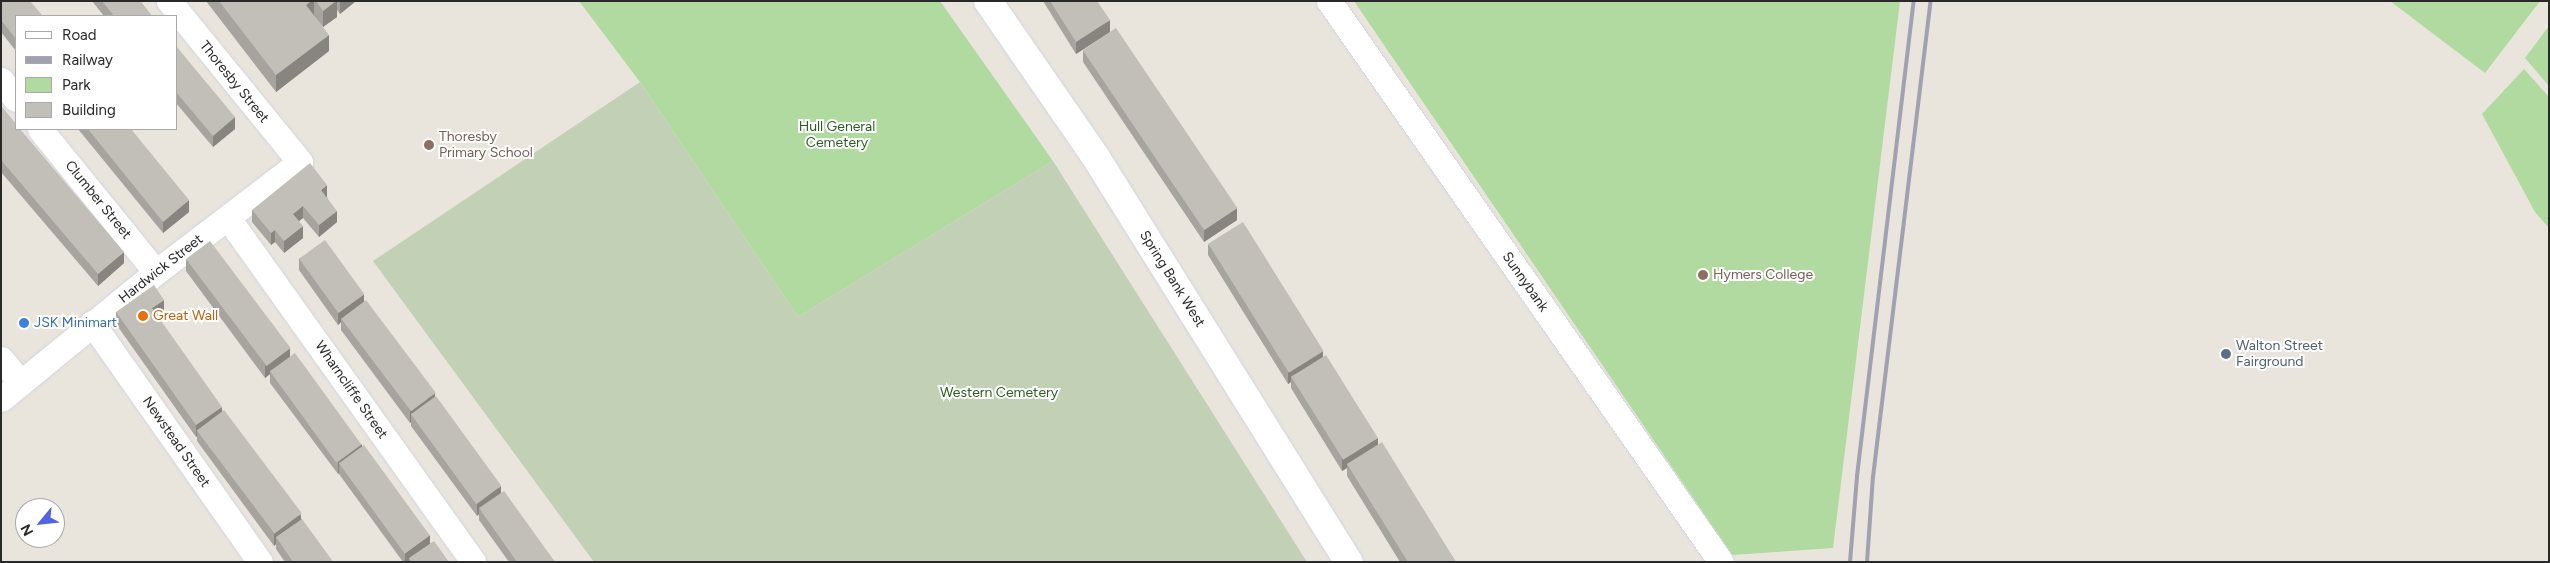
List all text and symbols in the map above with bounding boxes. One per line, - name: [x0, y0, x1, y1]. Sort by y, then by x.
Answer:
- legend: [15, 15, 178, 130]
- text: Road: [62, 26, 97, 44]
- street label: Thoresby Street: [196, 38, 272, 126]
- text: Railway: [62, 51, 113, 69]
- text: Park: [62, 76, 91, 94]
- text: Building: [62, 101, 116, 119]
- park label: Hull General Cemetery: [799, 119, 875, 152]
- place label: Thoresby Primary School: [439, 129, 533, 162]
- marker: Thoresby Primary School: [423, 139, 435, 151]
- street label: Clumber Street: [61, 157, 135, 243]
- street label: Spring Bank West: [1136, 228, 1208, 330]
- street label: Hardwick Street: [116, 231, 206, 307]
- street label: Sunnybank: [1498, 249, 1552, 315]
- place label: Hymers College: [1713, 267, 1813, 283]
- marker: Hymers College: [1697, 269, 1709, 281]
- place label: Great Wall: [153, 308, 218, 324]
- marker: Great Wall: [137, 310, 149, 322]
- place label: JSK Minimart: [34, 315, 117, 331]
- marker: JSK Minimart: [18, 317, 30, 329]
- street label: Wharncliffe Street: [311, 338, 391, 442]
- place label: Walton Street Fairground: [2236, 338, 2323, 371]
- marker: Walton Street Fairground: [2220, 348, 2232, 360]
- park label: Western Cemetery: [940, 385, 1058, 401]
- street label: Newstead Street: [139, 393, 213, 491]
- north arrow: [15, 498, 65, 548]
- text: N: [17, 521, 37, 539]

